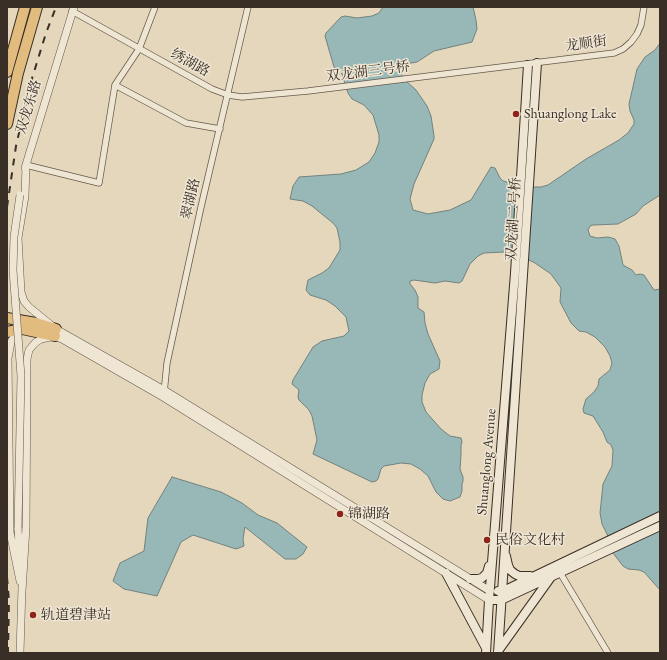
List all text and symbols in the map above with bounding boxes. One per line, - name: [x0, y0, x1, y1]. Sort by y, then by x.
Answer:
- street label: 龙顺街: [564, 33, 608, 55]
- street label: 绣湖路: [168, 45, 212, 81]
- street label: 双龙湖三号桥: [325, 59, 411, 85]
- street label: 双龙东路: [13, 78, 45, 136]
- place label: Shuanglong Lake: [524, 106, 617, 122]
- marker: Shuanglong Lake: [511, 109, 521, 119]
- street label: 翠湖路: [178, 177, 204, 221]
- street label: 双龙湖二号桥: [503, 177, 525, 261]
- street label: Shuanglong Avenue: [474, 408, 500, 516]
- place label: 锦湖路: [348, 506, 390, 522]
- marker: 锦湖路: [335, 509, 345, 519]
- place label: 民俗文化村: [495, 532, 565, 548]
- marker: 民俗文化村: [482, 535, 492, 545]
- place label: 轨道碧津站: [41, 607, 111, 623]
- marker: 轨道碧津站: [28, 610, 38, 620]

